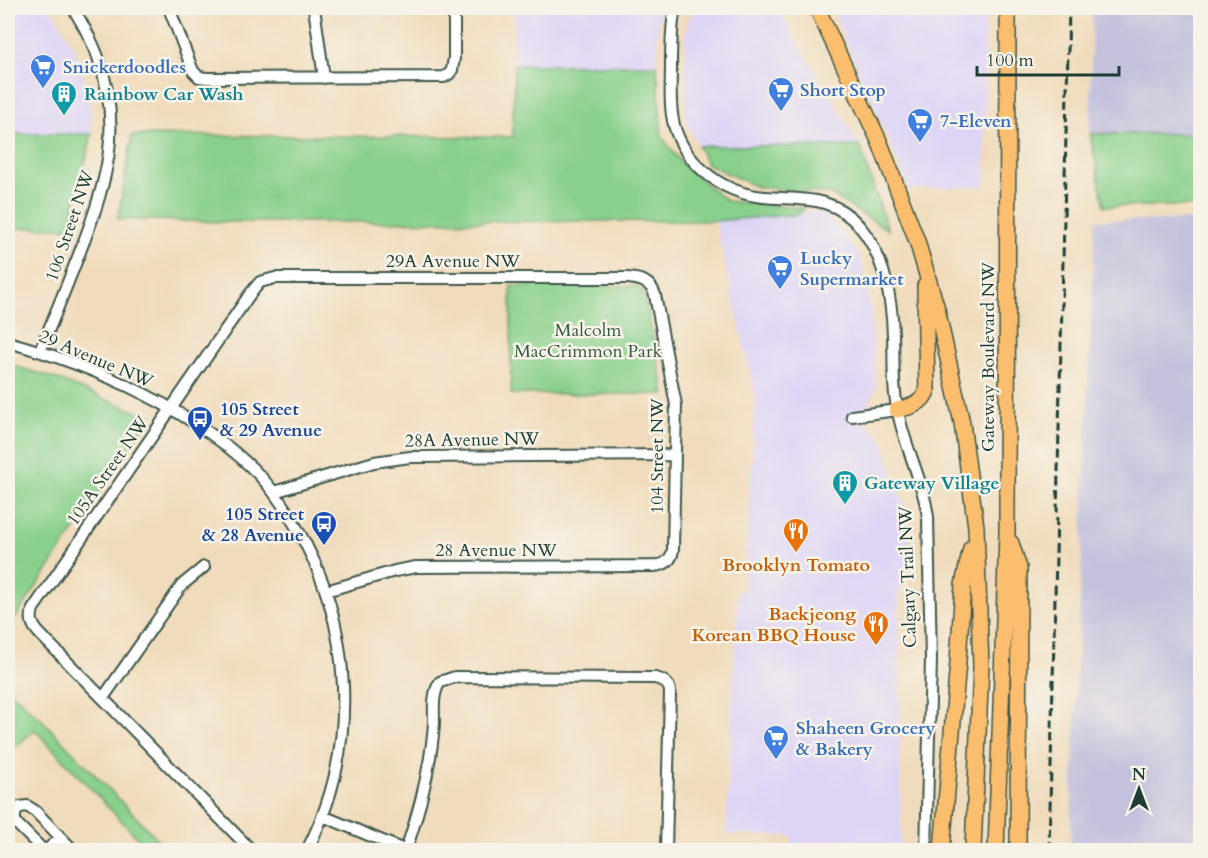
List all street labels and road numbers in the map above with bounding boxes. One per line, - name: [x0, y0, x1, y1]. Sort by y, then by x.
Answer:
- street label: 106 Street NW: [39, 167, 101, 285]
- street label: 29A Avenue NW: [386, 249, 520, 274]
- street label: Gateway Boulevard NW: [976, 262, 1001, 452]
- street label: 29 Avenue NW: [35, 324, 157, 394]
- street label: 104 Street NW: [645, 398, 670, 514]
- street label: 105A Street NW: [61, 411, 155, 531]
- street label: 28A Avenue NW: [405, 426, 540, 454]
- street label: Calgary Trail NW: [893, 505, 923, 648]
- street label: 28 Avenue NW: [435, 538, 557, 563]

